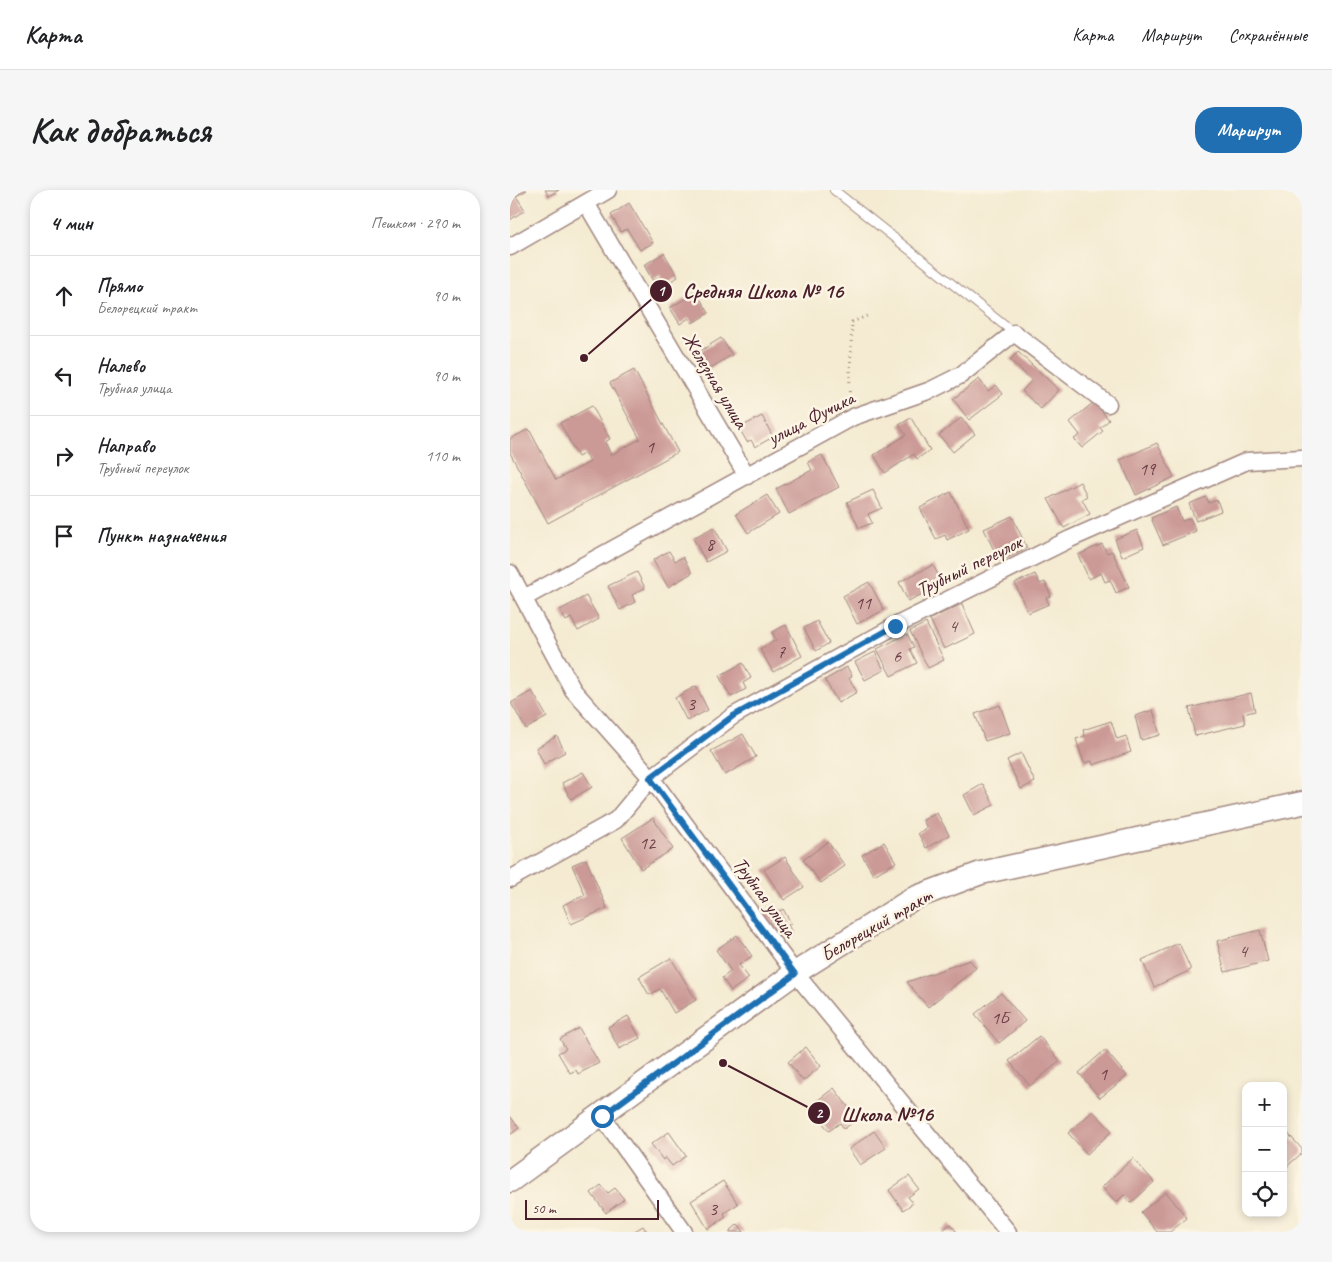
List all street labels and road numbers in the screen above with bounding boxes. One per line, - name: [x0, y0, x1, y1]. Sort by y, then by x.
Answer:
- street label: Железная улица: [676, 327, 754, 434]
- street label: улица Фучика: [763, 385, 860, 451]
- street label: Трубный переулок: [912, 529, 1027, 602]
- street label: Трубная улица: [728, 852, 804, 943]
- street label: Белорецкий тракт: [816, 882, 938, 967]

